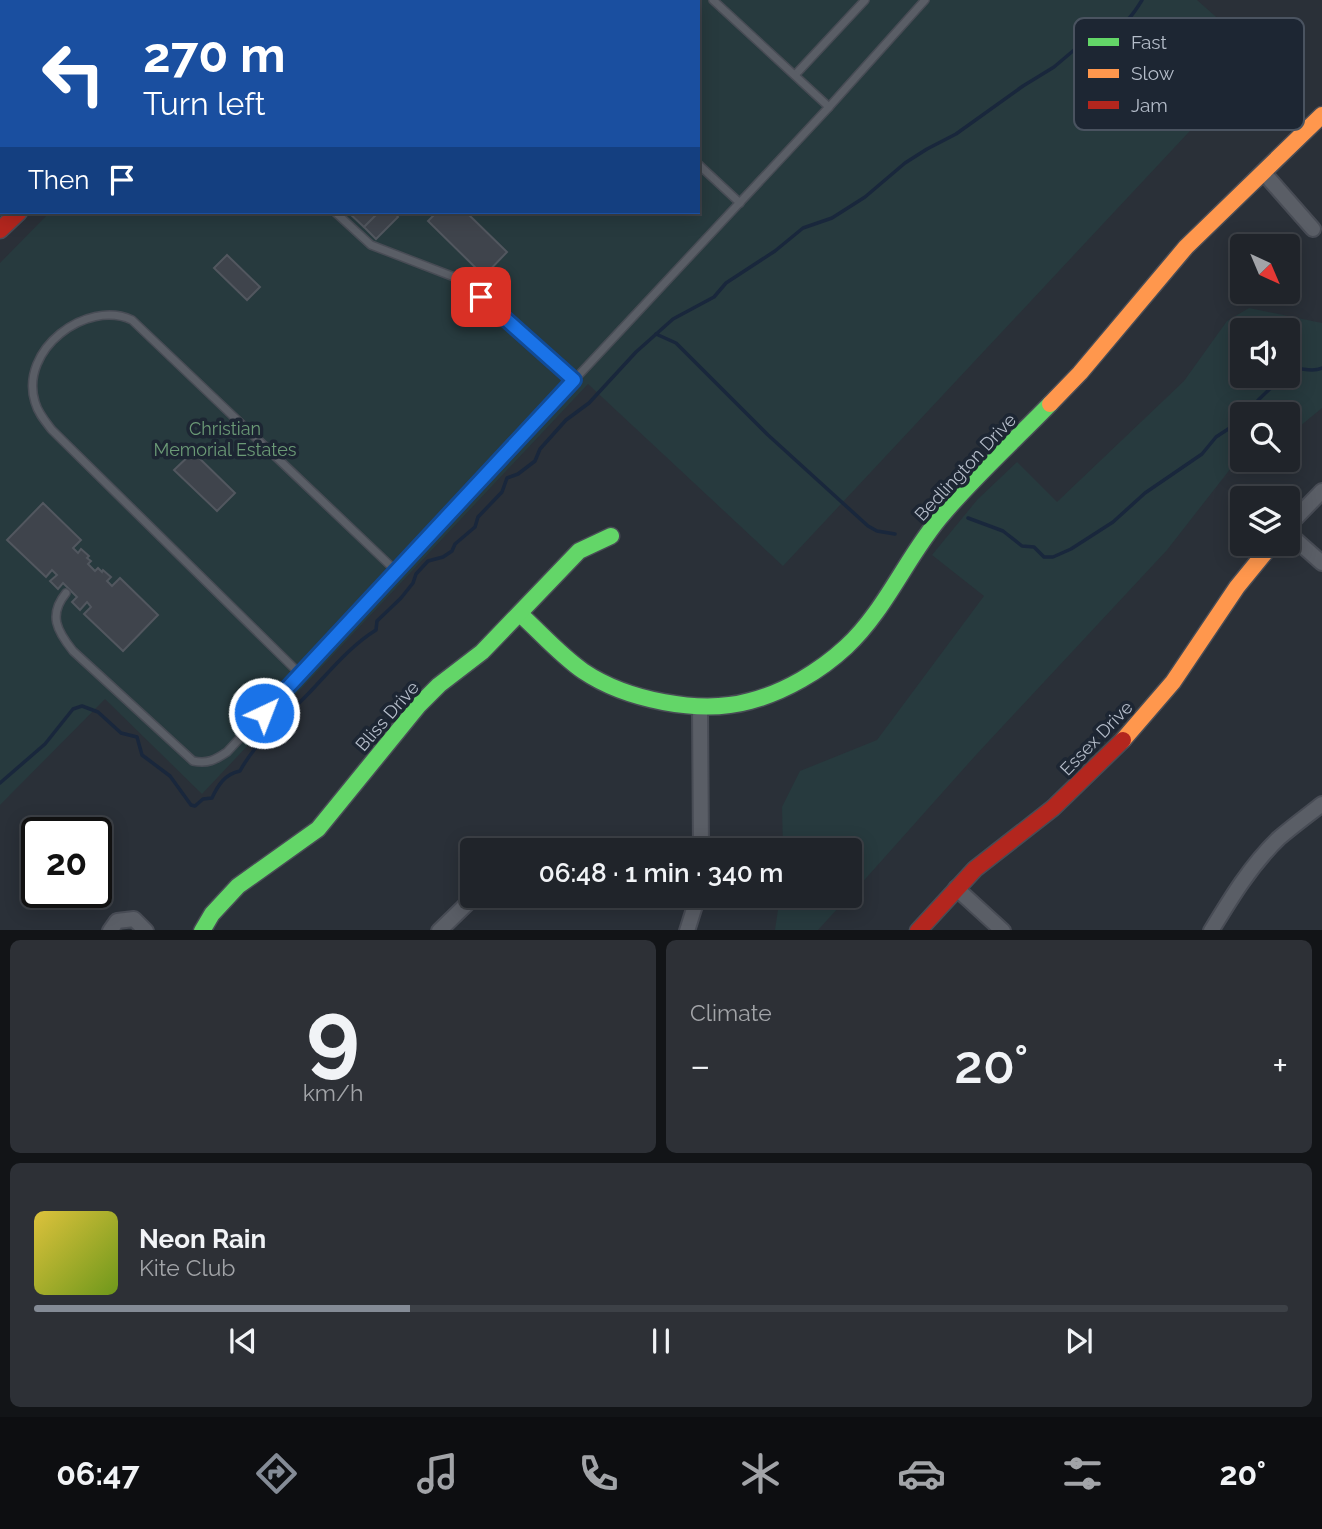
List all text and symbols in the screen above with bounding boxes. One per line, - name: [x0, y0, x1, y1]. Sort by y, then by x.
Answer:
- legend: [1074, 18, 1304, 130]
- text: 270 m: [143, 26, 286, 83]
- icon: left: [28, 28, 119, 119]
- text: Fast: [1131, 31, 1167, 53]
- text: Slow: [1131, 62, 1175, 84]
- text: Turn left: [143, 85, 265, 122]
- text: Jam: [1131, 94, 1168, 116]
- icon: arrive: [103, 161, 141, 199]
- text: Then: [28, 165, 89, 195]
- north arrow: [1230, 234, 1300, 304]
- map controls: [1230, 234, 1300, 556]
- pin: [451, 267, 511, 327]
- icon: arrive: [462, 278, 500, 316]
- button: sound: [1230, 318, 1300, 388]
- button: search: [1230, 402, 1300, 472]
- street label: Bedlington Drive: [910, 409, 1020, 525]
- park label: Christian Memorial Estates: [154, 418, 297, 460]
- button: layers: [1230, 486, 1300, 556]
- position arrow: [227, 676, 301, 750]
- street label: Bliss Drive: [351, 676, 423, 755]
- street label: Essex Drive: [1055, 696, 1137, 780]
- speed limit sign: 20: [21, 817, 112, 908]
- text: 06:48 · 1 min · 340 m: [539, 858, 783, 888]
- text: 9: [306, 980, 360, 1087]
- text: Climate: [690, 999, 772, 1026]
- text: 20°: [954, 1034, 1028, 1095]
- text: −: [690, 1043, 710, 1088]
- text: +: [1272, 1043, 1288, 1088]
- text: km/h: [303, 1079, 363, 1106]
- text: Neon Rain: [139, 1224, 266, 1254]
- text: Kite Club: [139, 1254, 236, 1281]
- icon: previous: [224, 1322, 262, 1360]
- icon: pause: [642, 1322, 680, 1360]
- icon: next: [1060, 1322, 1098, 1360]
- icon: directions: [252, 1449, 301, 1498]
- icon: music: [413, 1449, 462, 1498]
- icon: phone: [574, 1449, 623, 1498]
- icon: climate: [736, 1449, 785, 1498]
- icon: car: [897, 1449, 946, 1498]
- icon: filters: [1058, 1449, 1107, 1498]
- text: 06:47: [56, 1455, 139, 1492]
- text: 20°: [1219, 1455, 1266, 1492]

